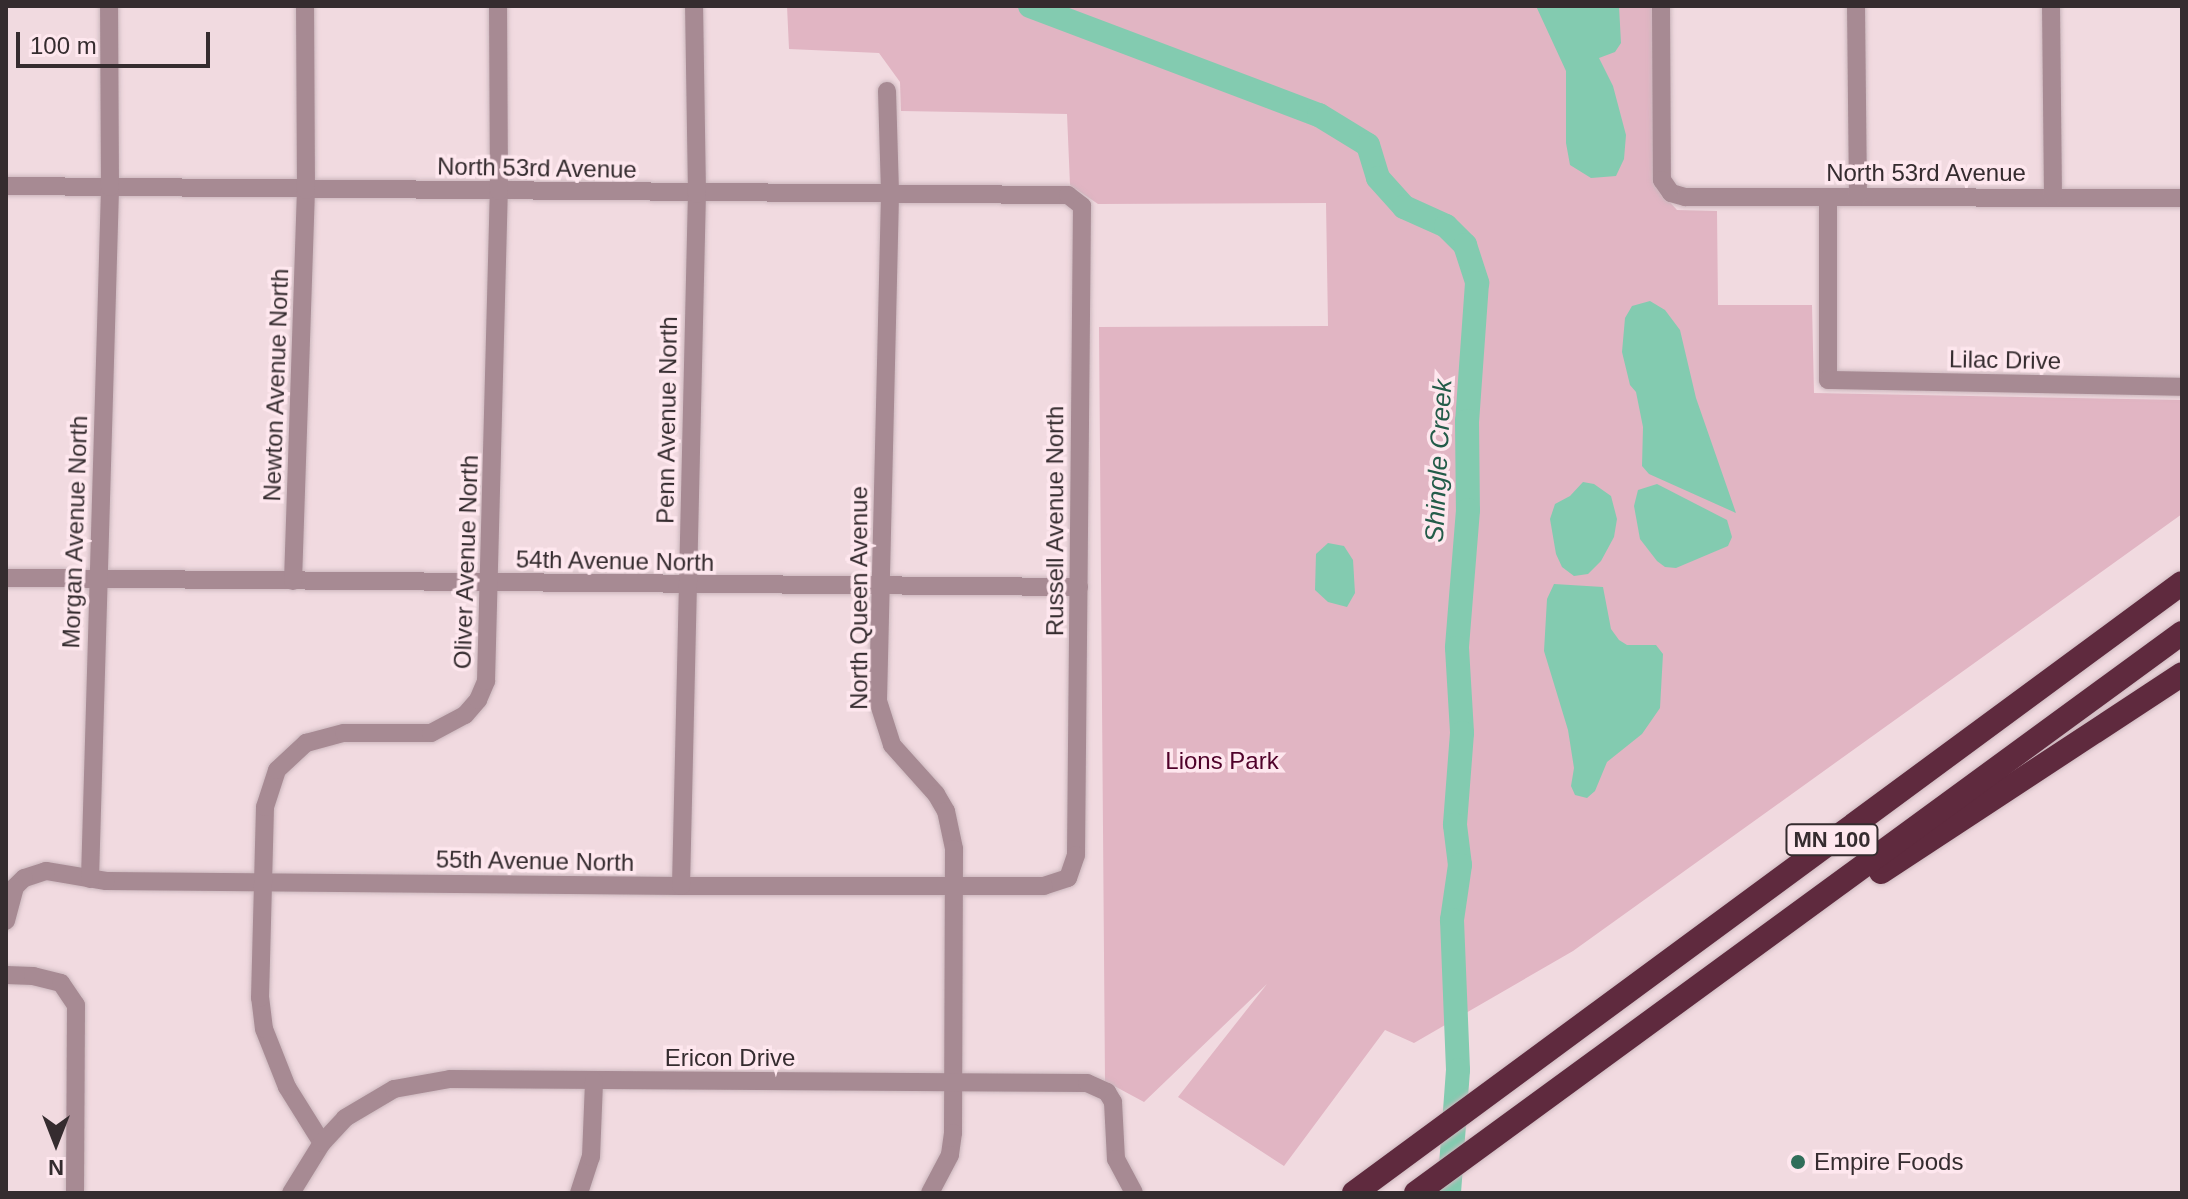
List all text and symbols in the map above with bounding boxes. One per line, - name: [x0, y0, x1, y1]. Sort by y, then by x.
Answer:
- scale bar: [20, 16, 214, 66]
- text: 100 m: [30, 32, 97, 59]
- street label: North 53rd Avenue: [436, 152, 638, 184]
- street label: North 53rd Avenue: [1825, 159, 2027, 187]
- street label: Newton Avenue North: [258, 267, 294, 503]
- street label: Penn Avenue North: [651, 315, 683, 525]
- street label: Lilac Drive: [1949, 345, 2061, 375]
- water label: Shingle Creek: [1419, 379, 1459, 543]
- street label: Russell Avenue North: [1041, 405, 1069, 637]
- street label: Morgan Avenue North: [57, 414, 93, 650]
- street label: Oliver Avenue North: [448, 454, 484, 670]
- street label: North Queen Avenue: [845, 485, 873, 711]
- street label: 54th Avenue North: [515, 545, 715, 577]
- park label: Lions Park: [1165, 747, 1279, 775]
- road number: MN 100: [1784, 822, 1880, 858]
- street label: 55th Avenue North: [435, 845, 635, 877]
- street label: Ericon Drive: [665, 1044, 795, 1072]
- north arrow: [16, 1103, 96, 1183]
- place label: Empire Foods: [1814, 1148, 1963, 1176]
- marker: Empire Foods: [1789, 1153, 1807, 1171]
- text: N: [48, 1155, 64, 1180]

